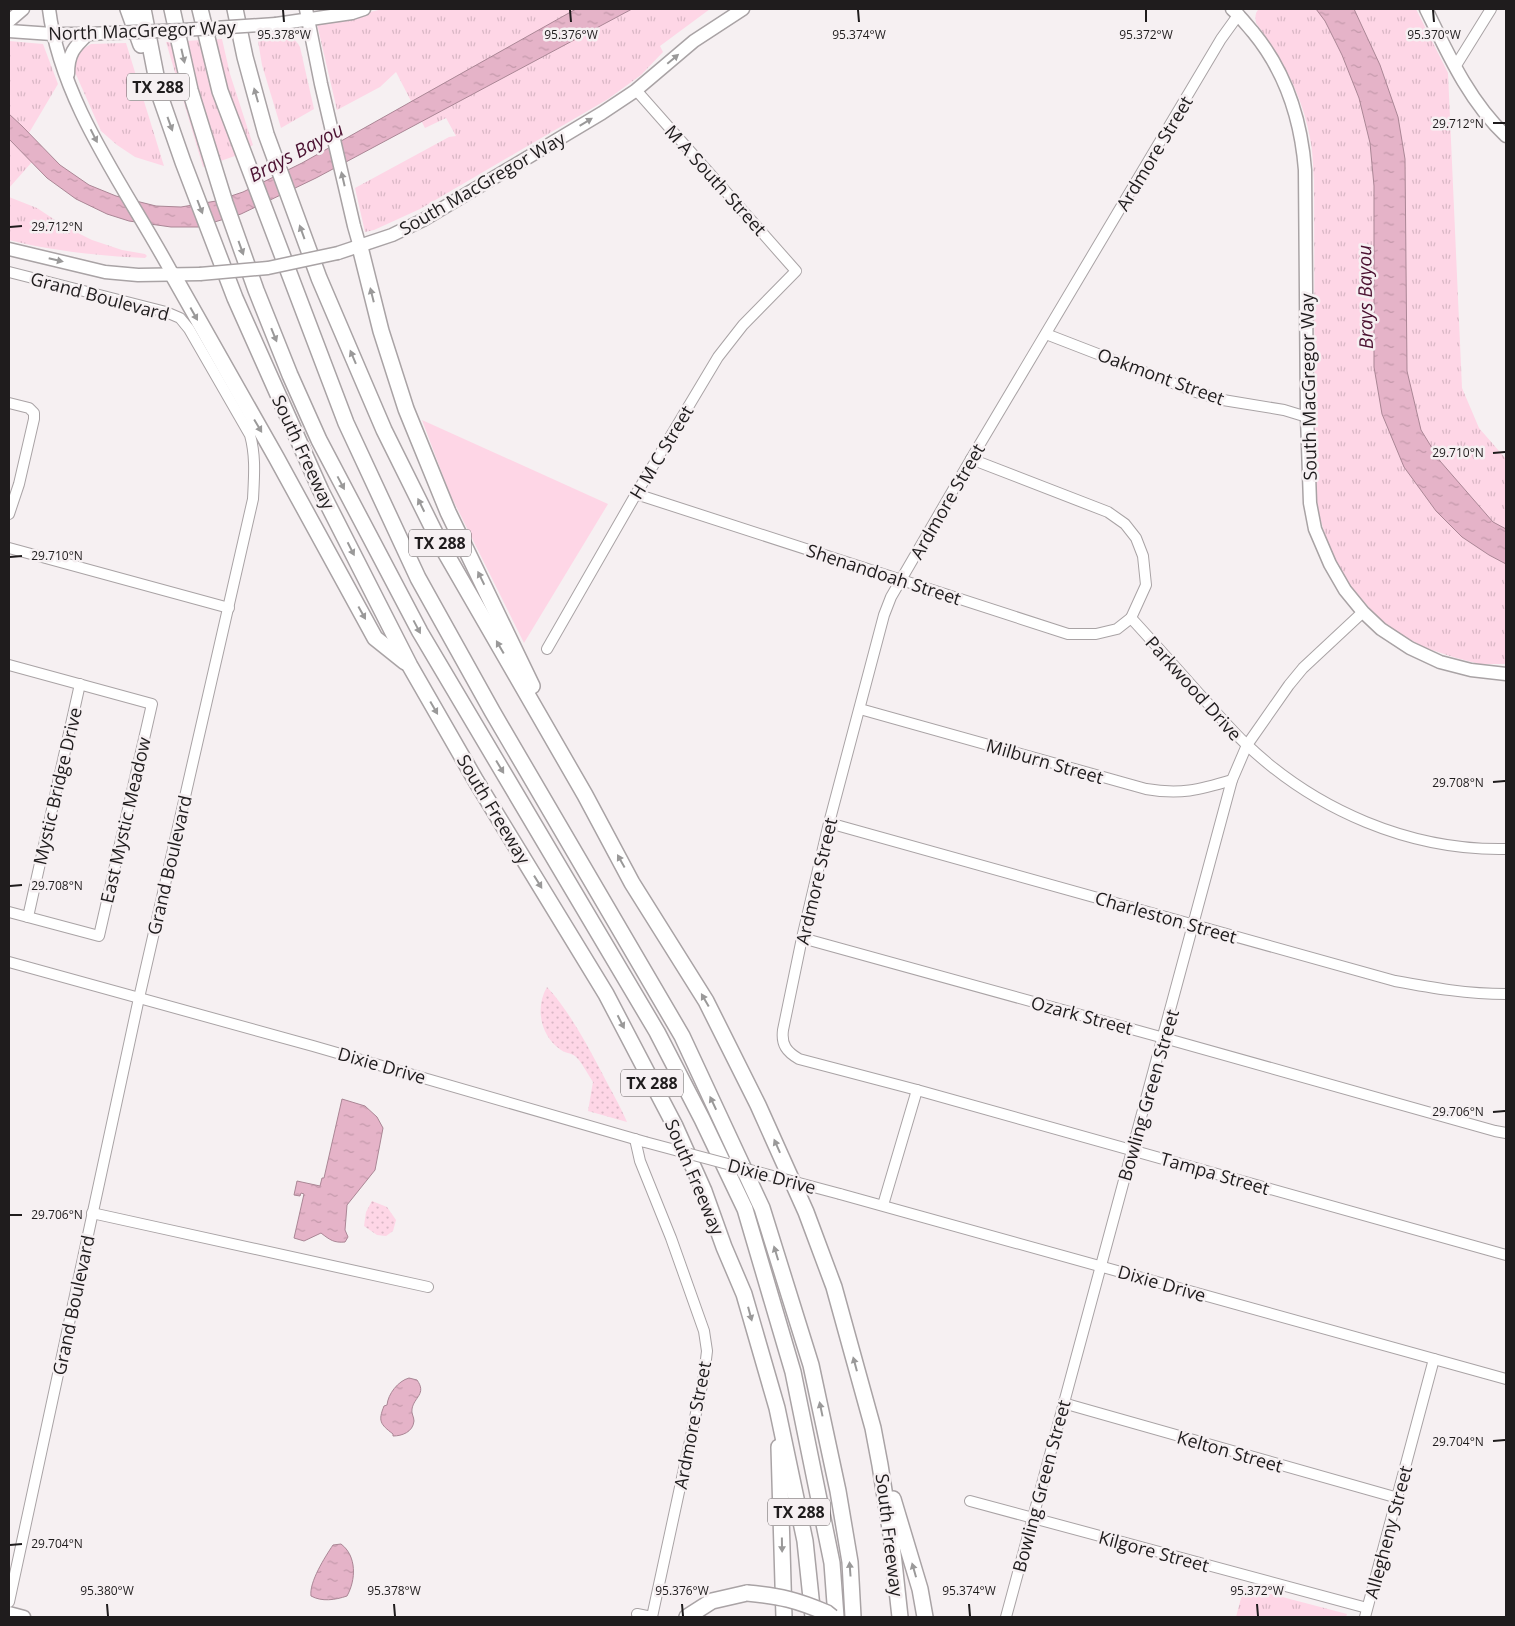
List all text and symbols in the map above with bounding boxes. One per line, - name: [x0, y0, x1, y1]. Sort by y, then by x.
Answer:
- street label: North MacGregor Way: [48, 15, 237, 45]
- text: 95.378°W: [257, 26, 311, 43]
- text: 95.376°W: [544, 26, 598, 43]
- text: 95.374°W: [832, 26, 886, 43]
- text: 95.372°W: [1119, 26, 1173, 43]
- text: 95.370°W: [1407, 26, 1461, 43]
- one-way arrow: [179, 49, 187, 64]
- one-way arrow: [666, 54, 679, 65]
- road number: TX 288: [127, 74, 189, 100]
- one-way arrow: [251, 88, 259, 103]
- street label: Ardmore Street: [1110, 91, 1198, 215]
- text: 29.712°N: [1432, 115, 1484, 132]
- water label: Brays Bayou: [244, 116, 348, 188]
- one-way arrow: [166, 117, 174, 132]
- one-way arrow: [580, 117, 593, 126]
- street label: M A South Street: [660, 120, 772, 240]
- street label: South MacGregor Way: [395, 125, 570, 240]
- one-way arrow: [90, 129, 98, 143]
- one-way arrow: [339, 171, 347, 186]
- one-way arrow: [196, 200, 204, 215]
- text: 29.712°N: [31, 218, 83, 235]
- one-way arrow: [298, 224, 306, 239]
- one-way arrow: [237, 241, 245, 256]
- water label: Brays Bayou: [1351, 245, 1379, 349]
- one-way arrow: [49, 257, 65, 265]
- street label: Grand Boulevard: [28, 266, 172, 326]
- one-way arrow: [368, 287, 376, 302]
- street label: South MacGregor Way: [1294, 292, 1322, 481]
- one-way arrow: [190, 307, 199, 321]
- one-way arrow: [270, 328, 278, 343]
- street label: Oakmont Street: [1094, 342, 1228, 410]
- one-way arrow: [349, 350, 357, 364]
- street label: South Freeway: [267, 391, 341, 514]
- street label: H M C Street: [624, 401, 698, 503]
- one-way arrow: [253, 419, 262, 432]
- street label: Ardmore Street: [904, 439, 990, 563]
- text: 29.710°N: [1432, 444, 1484, 461]
- one-way arrow: [337, 476, 345, 490]
- one-way arrow: [417, 497, 425, 512]
- road number: TX 288: [409, 530, 471, 556]
- street label: Shenandoah Street: [804, 538, 964, 610]
- one-way arrow: [347, 542, 355, 556]
- text: 29.710°N: [31, 547, 83, 564]
- one-way arrow: [477, 570, 485, 585]
- one-way arrow: [358, 606, 366, 621]
- one-way arrow: [413, 619, 421, 634]
- street label: Parkwood Drive: [1141, 631, 1247, 745]
- one-way arrow: [495, 640, 504, 653]
- one-way arrow: [430, 701, 438, 715]
- street label: Mystic Bridge Drive: [27, 705, 87, 867]
- street label: Milburn Street: [984, 733, 1106, 789]
- street label: East Mystic Meadow: [94, 735, 156, 905]
- street label: South Freeway: [452, 750, 537, 869]
- one-way arrow: [495, 760, 504, 773]
- text: 29.708°N: [1432, 774, 1484, 791]
- street label: Grand Boulevard: [141, 793, 197, 937]
- street label: Ardmore Street: [790, 815, 842, 947]
- one-way arrow: [616, 854, 625, 868]
- one-way arrow: [534, 876, 543, 889]
- text: 29.708°N: [31, 877, 83, 894]
- street label: Charleston Street: [1092, 885, 1240, 949]
- street label: Ozark Street: [1029, 990, 1135, 1040]
- one-way arrow: [701, 993, 709, 1007]
- street label: Bowling Green Street: [1112, 1006, 1184, 1184]
- one-way arrow: [617, 1015, 625, 1030]
- street label: Dixie Drive: [335, 1041, 429, 1089]
- road number: TX 288: [621, 1070, 683, 1096]
- one-way arrow: [709, 1096, 717, 1110]
- text: 29.706°N: [1432, 1103, 1484, 1120]
- street label: South Freeway: [660, 1115, 731, 1240]
- one-way arrow: [772, 1139, 780, 1153]
- street label: Tampa Street: [1158, 1146, 1272, 1200]
- street label: Dixie Drive: [725, 1153, 819, 1199]
- text: 29.706°N: [31, 1206, 83, 1223]
- street label: Grand Boulevard: [46, 1233, 100, 1377]
- one-way arrow: [772, 1245, 780, 1260]
- street label: Dixie Drive: [1115, 1259, 1209, 1307]
- one-way arrow: [746, 1307, 754, 1322]
- one-way arrow: [851, 1357, 859, 1372]
- street label: Ardmore Street: [668, 1359, 716, 1491]
- street label: Bowling Green Street: [1006, 1397, 1076, 1575]
- one-way arrow: [817, 1401, 825, 1416]
- street label: Kelton Street: [1174, 1424, 1286, 1478]
- text: 29.704°N: [1432, 1433, 1484, 1450]
- street label: Allegheny Street: [1359, 1463, 1417, 1601]
- street label: South Freeway: [871, 1472, 910, 1599]
- road number: TX 288: [768, 1498, 830, 1525]
- street label: Kilgore Street: [1096, 1525, 1212, 1577]
- text: 29.704°N: [31, 1535, 83, 1552]
- one-way arrow: [779, 1537, 787, 1553]
- one-way arrow: [846, 1560, 854, 1576]
- one-way arrow: [910, 1562, 918, 1577]
- text: 95.380°W: [80, 1582, 134, 1599]
- text: 95.378°W: [367, 1582, 421, 1599]
- text: 95.376°W: [655, 1582, 709, 1599]
- text: 95.374°W: [942, 1582, 996, 1599]
- text: 95.372°W: [1230, 1582, 1284, 1599]

